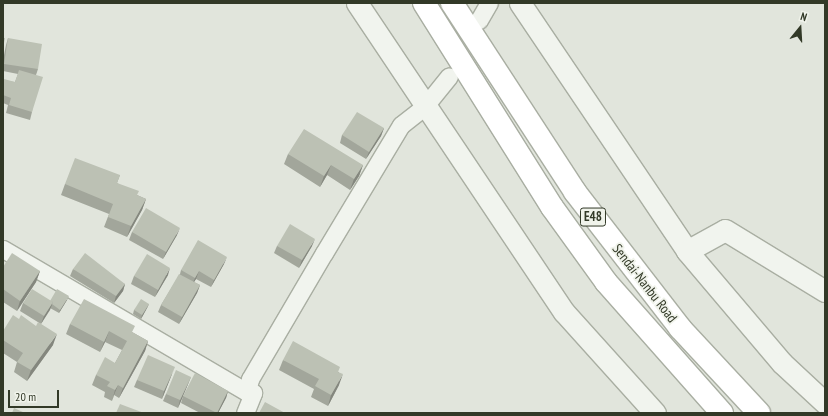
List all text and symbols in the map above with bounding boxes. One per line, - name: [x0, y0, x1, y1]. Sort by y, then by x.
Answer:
- north arrow: [780, 8, 820, 48]
- text: N: [799, 9, 809, 24]
- road number: E48: [579, 206, 607, 228]
- street label: Sendai-Nanbu Road: [609, 240, 681, 326]
- scale bar: [10, 382, 61, 408]
- text: 20 m: [15, 389, 36, 404]

